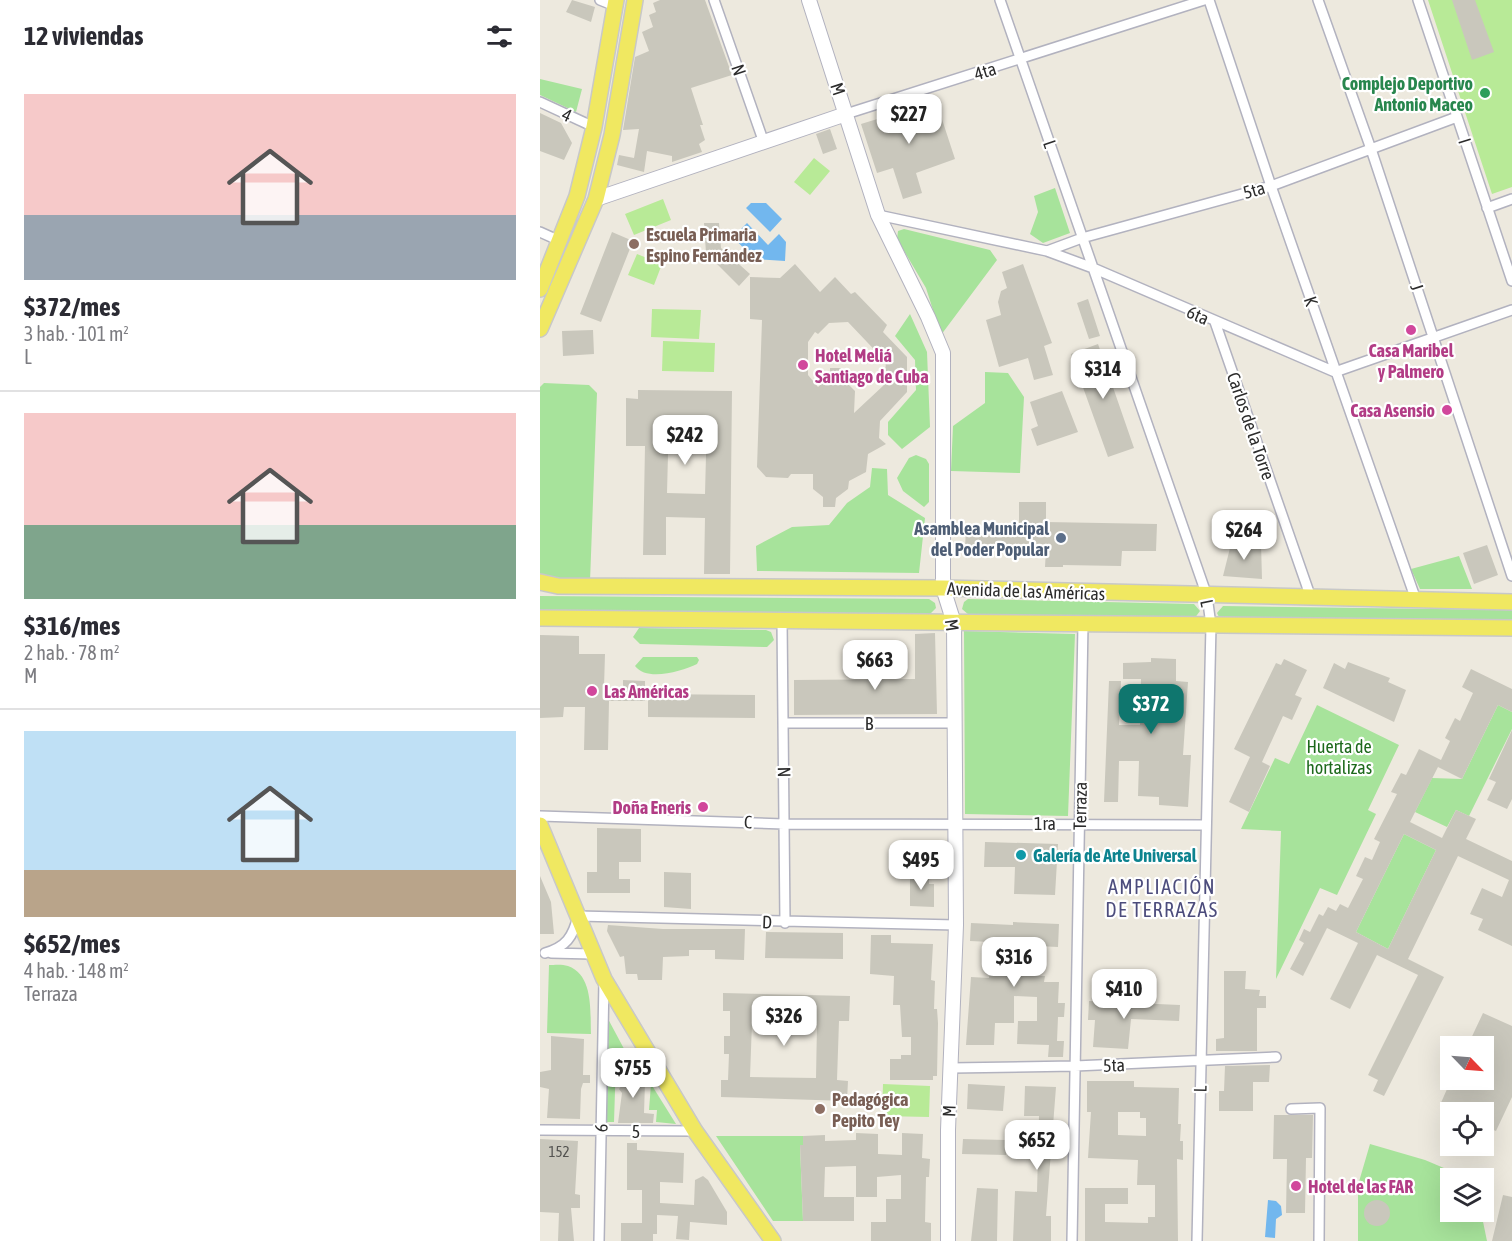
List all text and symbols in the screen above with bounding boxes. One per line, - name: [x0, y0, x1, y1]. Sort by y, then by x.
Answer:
- icon: filters: [483, 20, 516, 53]
- text: 12 viviendas: [24, 21, 143, 51]
- street label: 4ta: [971, 58, 999, 84]
- street label: N: [727, 62, 751, 78]
- place label: Complejo Deportivo Antonio Maceo: [1342, 73, 1473, 115]
- street label: M: [826, 80, 850, 98]
- marker: Complejo Deportivo Antonio Maceo: [1478, 86, 1492, 100]
- pin: $227: [873, 94, 945, 145]
- text: $227: [891, 102, 927, 125]
- street label: 4: [559, 104, 575, 126]
- icon: home: [216, 133, 324, 241]
- street label: I: [1454, 136, 1476, 146]
- street label: L: [1039, 137, 1061, 151]
- street label: 5ta: [1241, 177, 1267, 203]
- place label: Escuela Primaria Espino Fernández: [646, 224, 762, 266]
- marker: Escuela Primaria Espino Fernández: [627, 237, 641, 251]
- street label: J: [1406, 281, 1428, 293]
- text: $372/mes: [24, 292, 120, 322]
- street label: K: [1300, 293, 1322, 309]
- street label: 6ta: [1184, 301, 1212, 329]
- text: 3 hab. · 101 m²: [24, 322, 129, 345]
- marker: Casa Maribel y Palmero: [1404, 323, 1418, 337]
- place label: Casa Maribel y Palmero: [1368, 340, 1454, 382]
- text: L: [24, 345, 32, 368]
- place label: Hotel Meliá Santiago de Cuba: [815, 345, 929, 387]
- pin: $314: [1067, 349, 1139, 400]
- text: $314: [1085, 357, 1121, 380]
- marker: Hotel Meliá Santiago de Cuba: [796, 358, 810, 372]
- street label: Carlos de la Torre: [1223, 369, 1279, 483]
- place label: Casa Asensio: [1350, 400, 1435, 421]
- marker: Casa Asensio: [1440, 403, 1454, 417]
- pin: $242: [649, 415, 721, 466]
- text: $242: [667, 423, 703, 446]
- icon: home: [216, 452, 324, 560]
- pin: $264: [1208, 510, 1280, 561]
- place label: Asamblea Municipal del Poder Popular: [913, 518, 1050, 560]
- text: $264: [1226, 518, 1262, 541]
- marker: Asamblea Municipal del Poder Popular: [1054, 531, 1068, 545]
- street label: Avenida de las Américas: [946, 578, 1106, 604]
- street label: L: [1196, 597, 1218, 609]
- text: $316/mes: [24, 611, 120, 641]
- street label: M: [941, 618, 963, 632]
- pin: $663: [839, 640, 911, 691]
- text: 2 hab. · 78 m²: [24, 641, 119, 664]
- text: $663: [857, 648, 893, 671]
- text: M: [24, 664, 37, 687]
- place label: Las Américas: [604, 681, 690, 702]
- marker: Las Américas: [585, 684, 599, 698]
- pin: $372: [1115, 684, 1187, 735]
- text: $372: [1133, 692, 1169, 715]
- street label: B: [865, 713, 874, 734]
- park label: Huerta de hortalizas: [1306, 736, 1372, 778]
- street label: N: [773, 767, 795, 777]
- icon: home: [216, 770, 324, 878]
- street label: Terraza: [1069, 782, 1091, 830]
- place label: Doña Eneris: [613, 797, 692, 818]
- marker: Doña Eneris: [696, 800, 710, 814]
- street label: C: [744, 811, 752, 833]
- street label: 1ra: [1034, 813, 1056, 834]
- pin: $495: [885, 840, 957, 891]
- place label: Galería de Arte Universal: [1033, 845, 1197, 866]
- text: $495: [903, 848, 939, 871]
- marker: Galería de Arte Universal: [1014, 848, 1028, 862]
- district label: AMPLIACIÓN DE TERRAZAS: [1105, 875, 1219, 921]
- street label: D: [762, 911, 772, 933]
- text: $652/mes: [24, 929, 120, 959]
- pin: $316: [978, 937, 1050, 988]
- text: $316: [996, 945, 1032, 968]
- text: 4 hab. · 148 m²: [24, 959, 129, 982]
- pin: $410: [1088, 969, 1160, 1020]
- text: $410: [1106, 977, 1142, 1000]
- text: Terraza: [24, 982, 78, 1005]
- pin: $326: [748, 996, 820, 1047]
- text: $326: [766, 1004, 802, 1027]
- north arrow: [1440, 1036, 1494, 1090]
- map controls: [1440, 1036, 1494, 1222]
- pin: $755: [597, 1048, 669, 1099]
- street label: 5ta: [1103, 1054, 1125, 1076]
- text: $755: [615, 1056, 651, 1079]
- street label: L: [1189, 1085, 1211, 1093]
- place label: Pedagógica Pepito Tey: [832, 1089, 908, 1131]
- marker: Pedagógica Pepito Tey: [813, 1102, 827, 1116]
- button: locate: [1440, 1102, 1494, 1156]
- street label: M: [938, 1105, 960, 1117]
- pin: $652: [1001, 1120, 1073, 1171]
- street label: 5: [632, 1121, 640, 1142]
- street label: 6: [590, 1124, 612, 1132]
- text: $652: [1019, 1128, 1055, 1151]
- house number: 152: [548, 1143, 570, 1160]
- button: layers: [1440, 1168, 1494, 1222]
- place label: Hotel de las FAR: [1308, 1176, 1413, 1197]
- marker: Hotel de las FAR: [1289, 1179, 1303, 1193]

